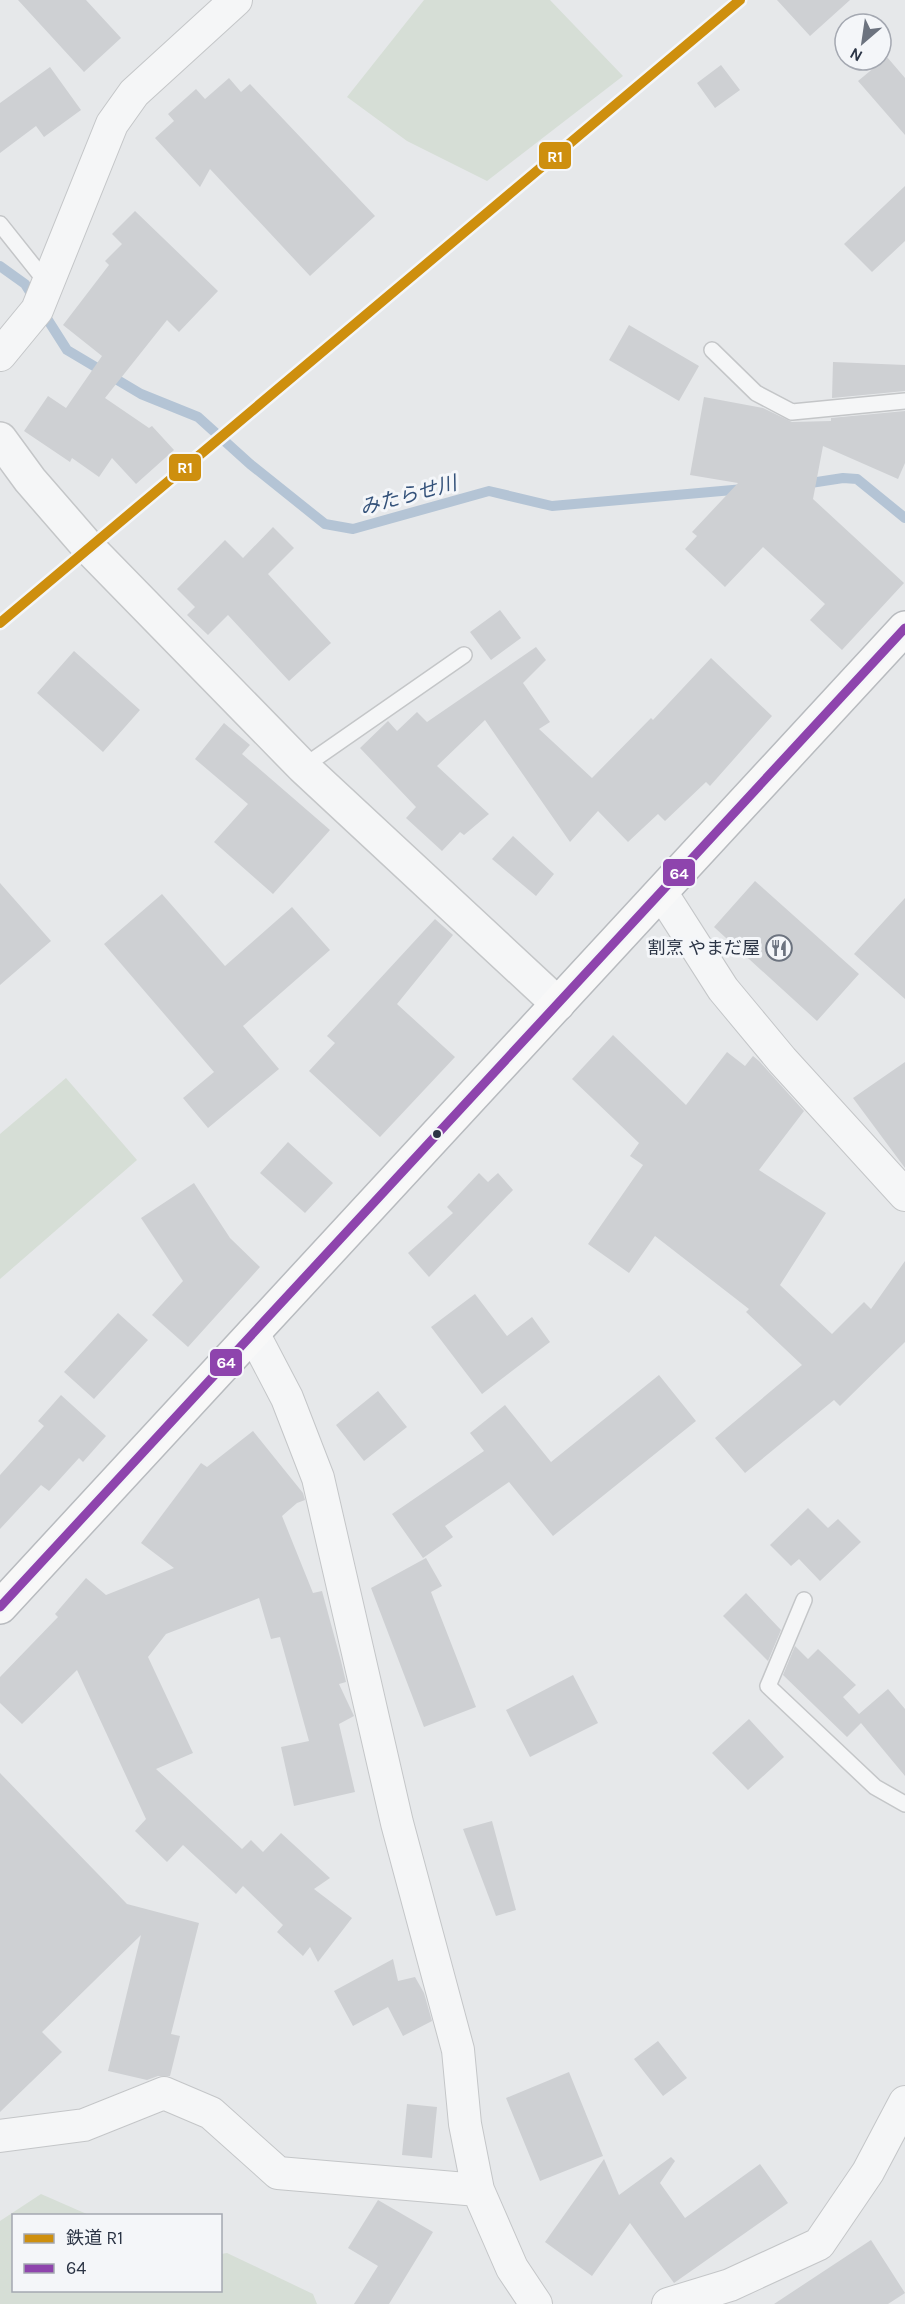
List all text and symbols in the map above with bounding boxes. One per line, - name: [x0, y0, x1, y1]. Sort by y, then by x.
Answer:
- north arrow: [833, 12, 893, 72]
- text: N: [846, 44, 866, 66]
- line badge: R1: [538, 141, 572, 170]
- text: R1: [547, 147, 563, 166]
- line badge: R1: [168, 453, 202, 482]
- text: R1: [177, 458, 193, 477]
- water label: みたらせ川: [357, 471, 461, 519]
- line badge: 64: [662, 858, 696, 887]
- text: 64: [669, 864, 689, 883]
- restaurant icon: 割烹 やまだ屋: [764, 933, 794, 963]
- place label: 割烹 やまだ屋: [648, 937, 760, 959]
- unlabelled marker: [431, 1128, 443, 1140]
- line badge: 64: [209, 1348, 243, 1377]
- text: 64: [216, 1353, 236, 1372]
- legend: [12, 2214, 222, 2292]
- text: 鉄道 R1: [66, 2227, 123, 2249]
- text: 64: [66, 2257, 86, 2279]

